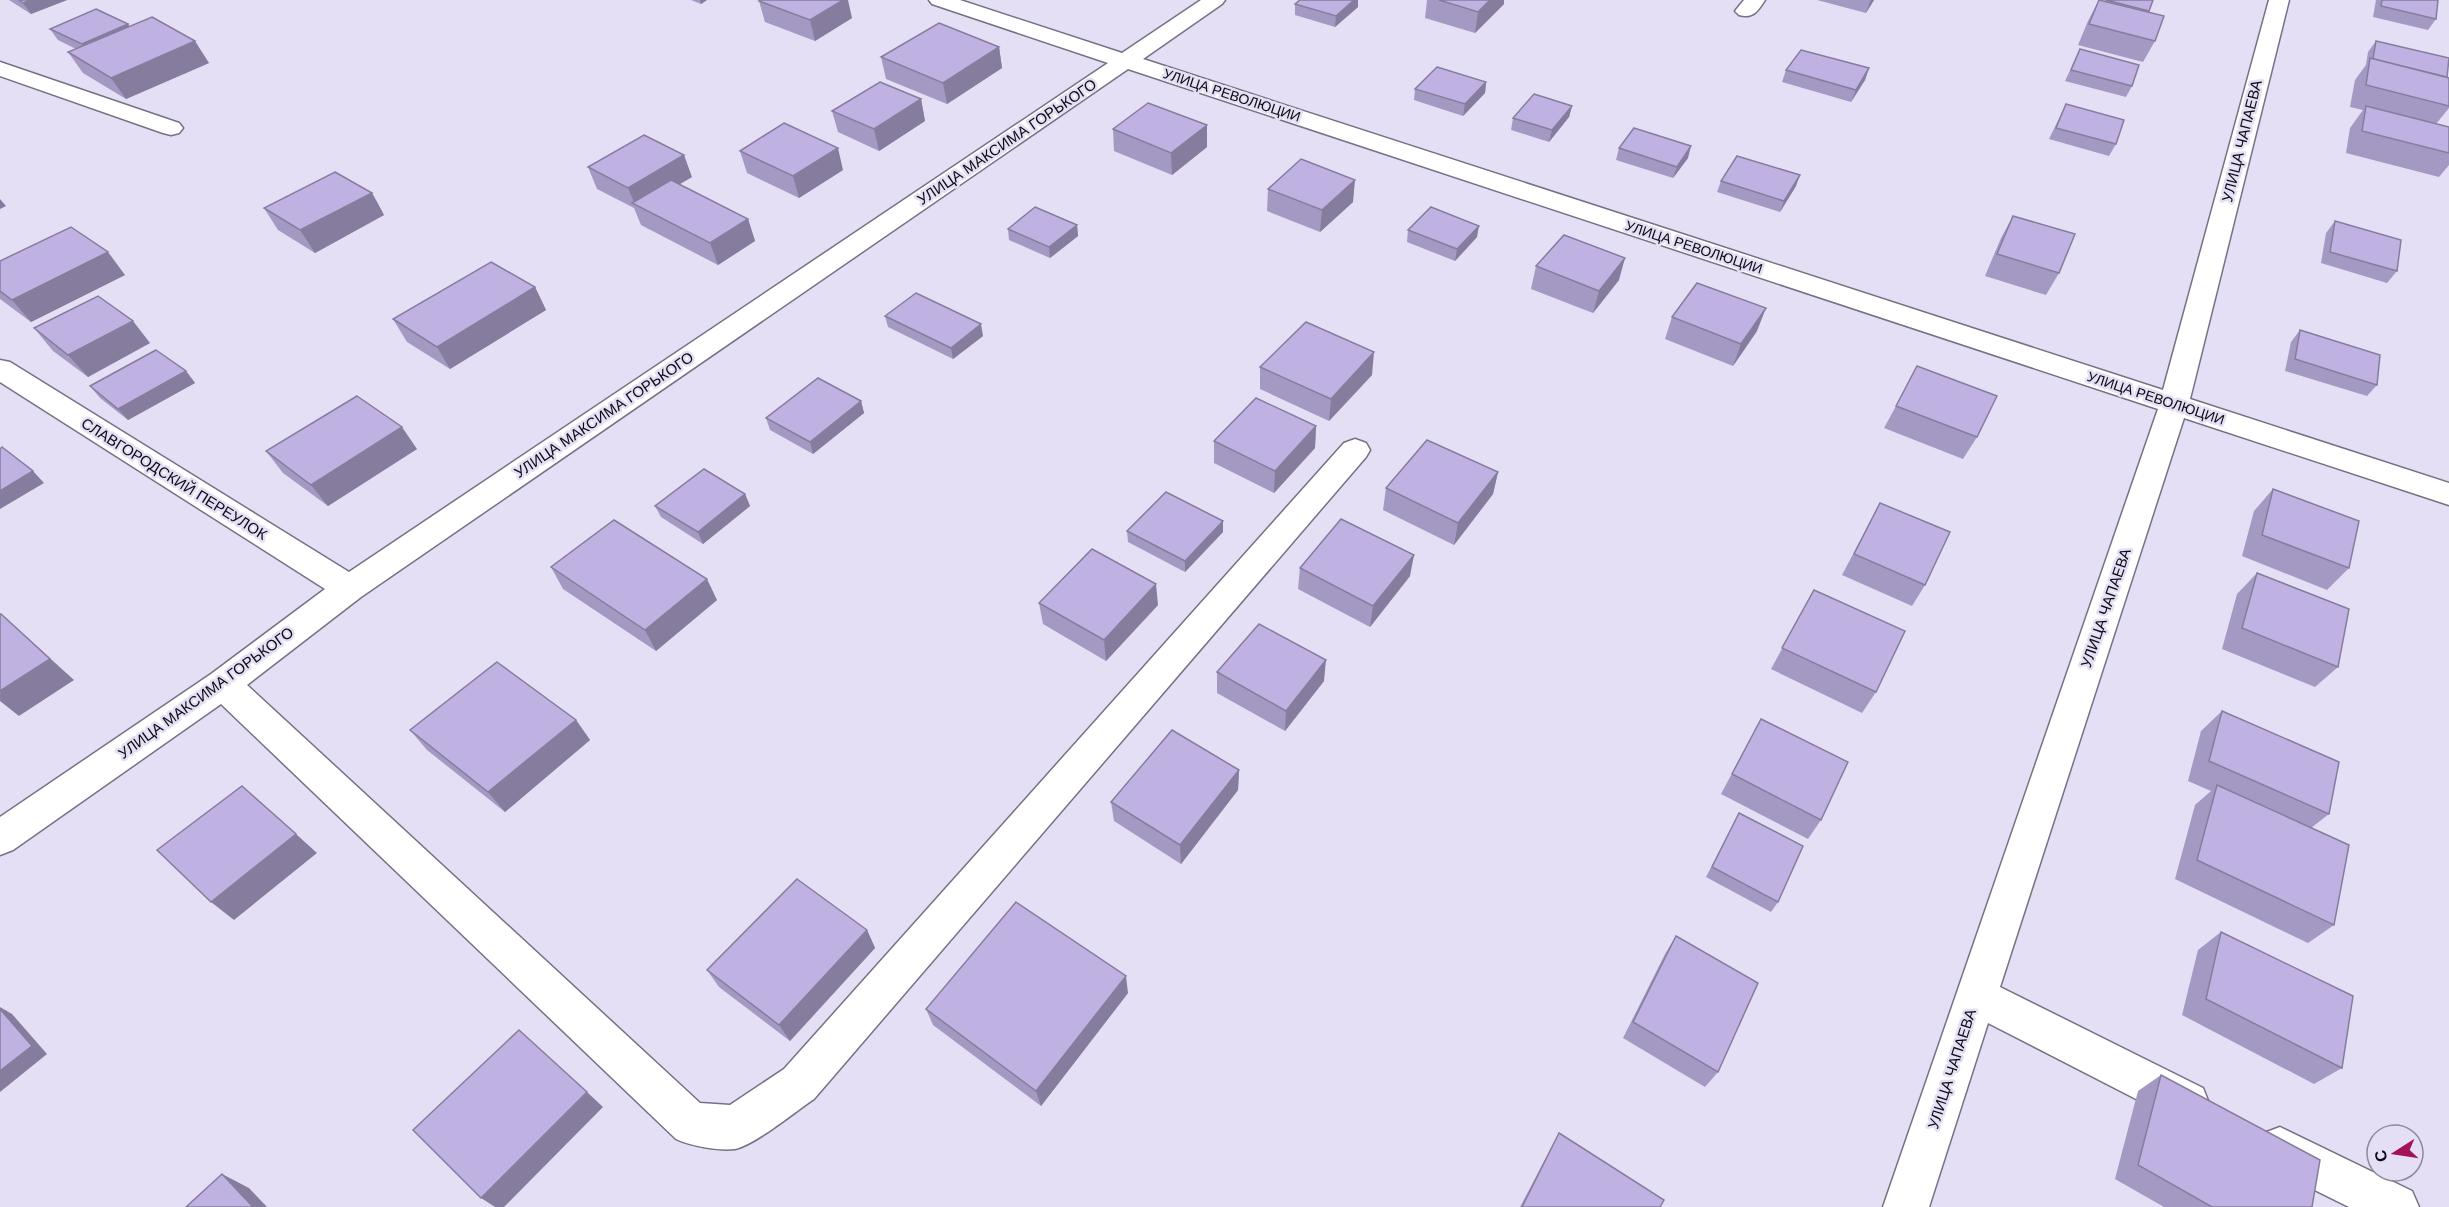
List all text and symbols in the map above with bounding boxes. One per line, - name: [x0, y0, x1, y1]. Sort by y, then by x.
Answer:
- street label: УЛИЦА РЕВОЛЮЦИИ: [1161, 65, 1303, 125]
- street label: УЛИЦА МАКСИМА ГОРЬКОГО: [914, 75, 1099, 208]
- street label: УЛИЦА ЧАПАЕВА: [2218, 78, 2265, 204]
- street label: УЛИЦА РЕВОЛЮЦИИ: [1623, 217, 1765, 277]
- street label: УЛИЦА МАКСИМА ГОРЬКОГО: [511, 348, 696, 481]
- street label: УЛИЦА РЕВОЛЮЦИИ: [2085, 368, 2227, 428]
- street label: СЛАВГОРОДСКИЙ ПЕРЕУЛОК: [78, 414, 270, 543]
- street label: УЛИЦА ЧАПАЕВА: [2077, 546, 2134, 670]
- street label: УЛИЦА МАКСИМА ГОРЬКОГО: [115, 623, 297, 762]
- street label: УЛИЦА ЧАПАЕВА: [1924, 1007, 1979, 1131]
- north arrow: [2365, 1123, 2425, 1183]
- text: С: [2371, 1148, 2390, 1163]

